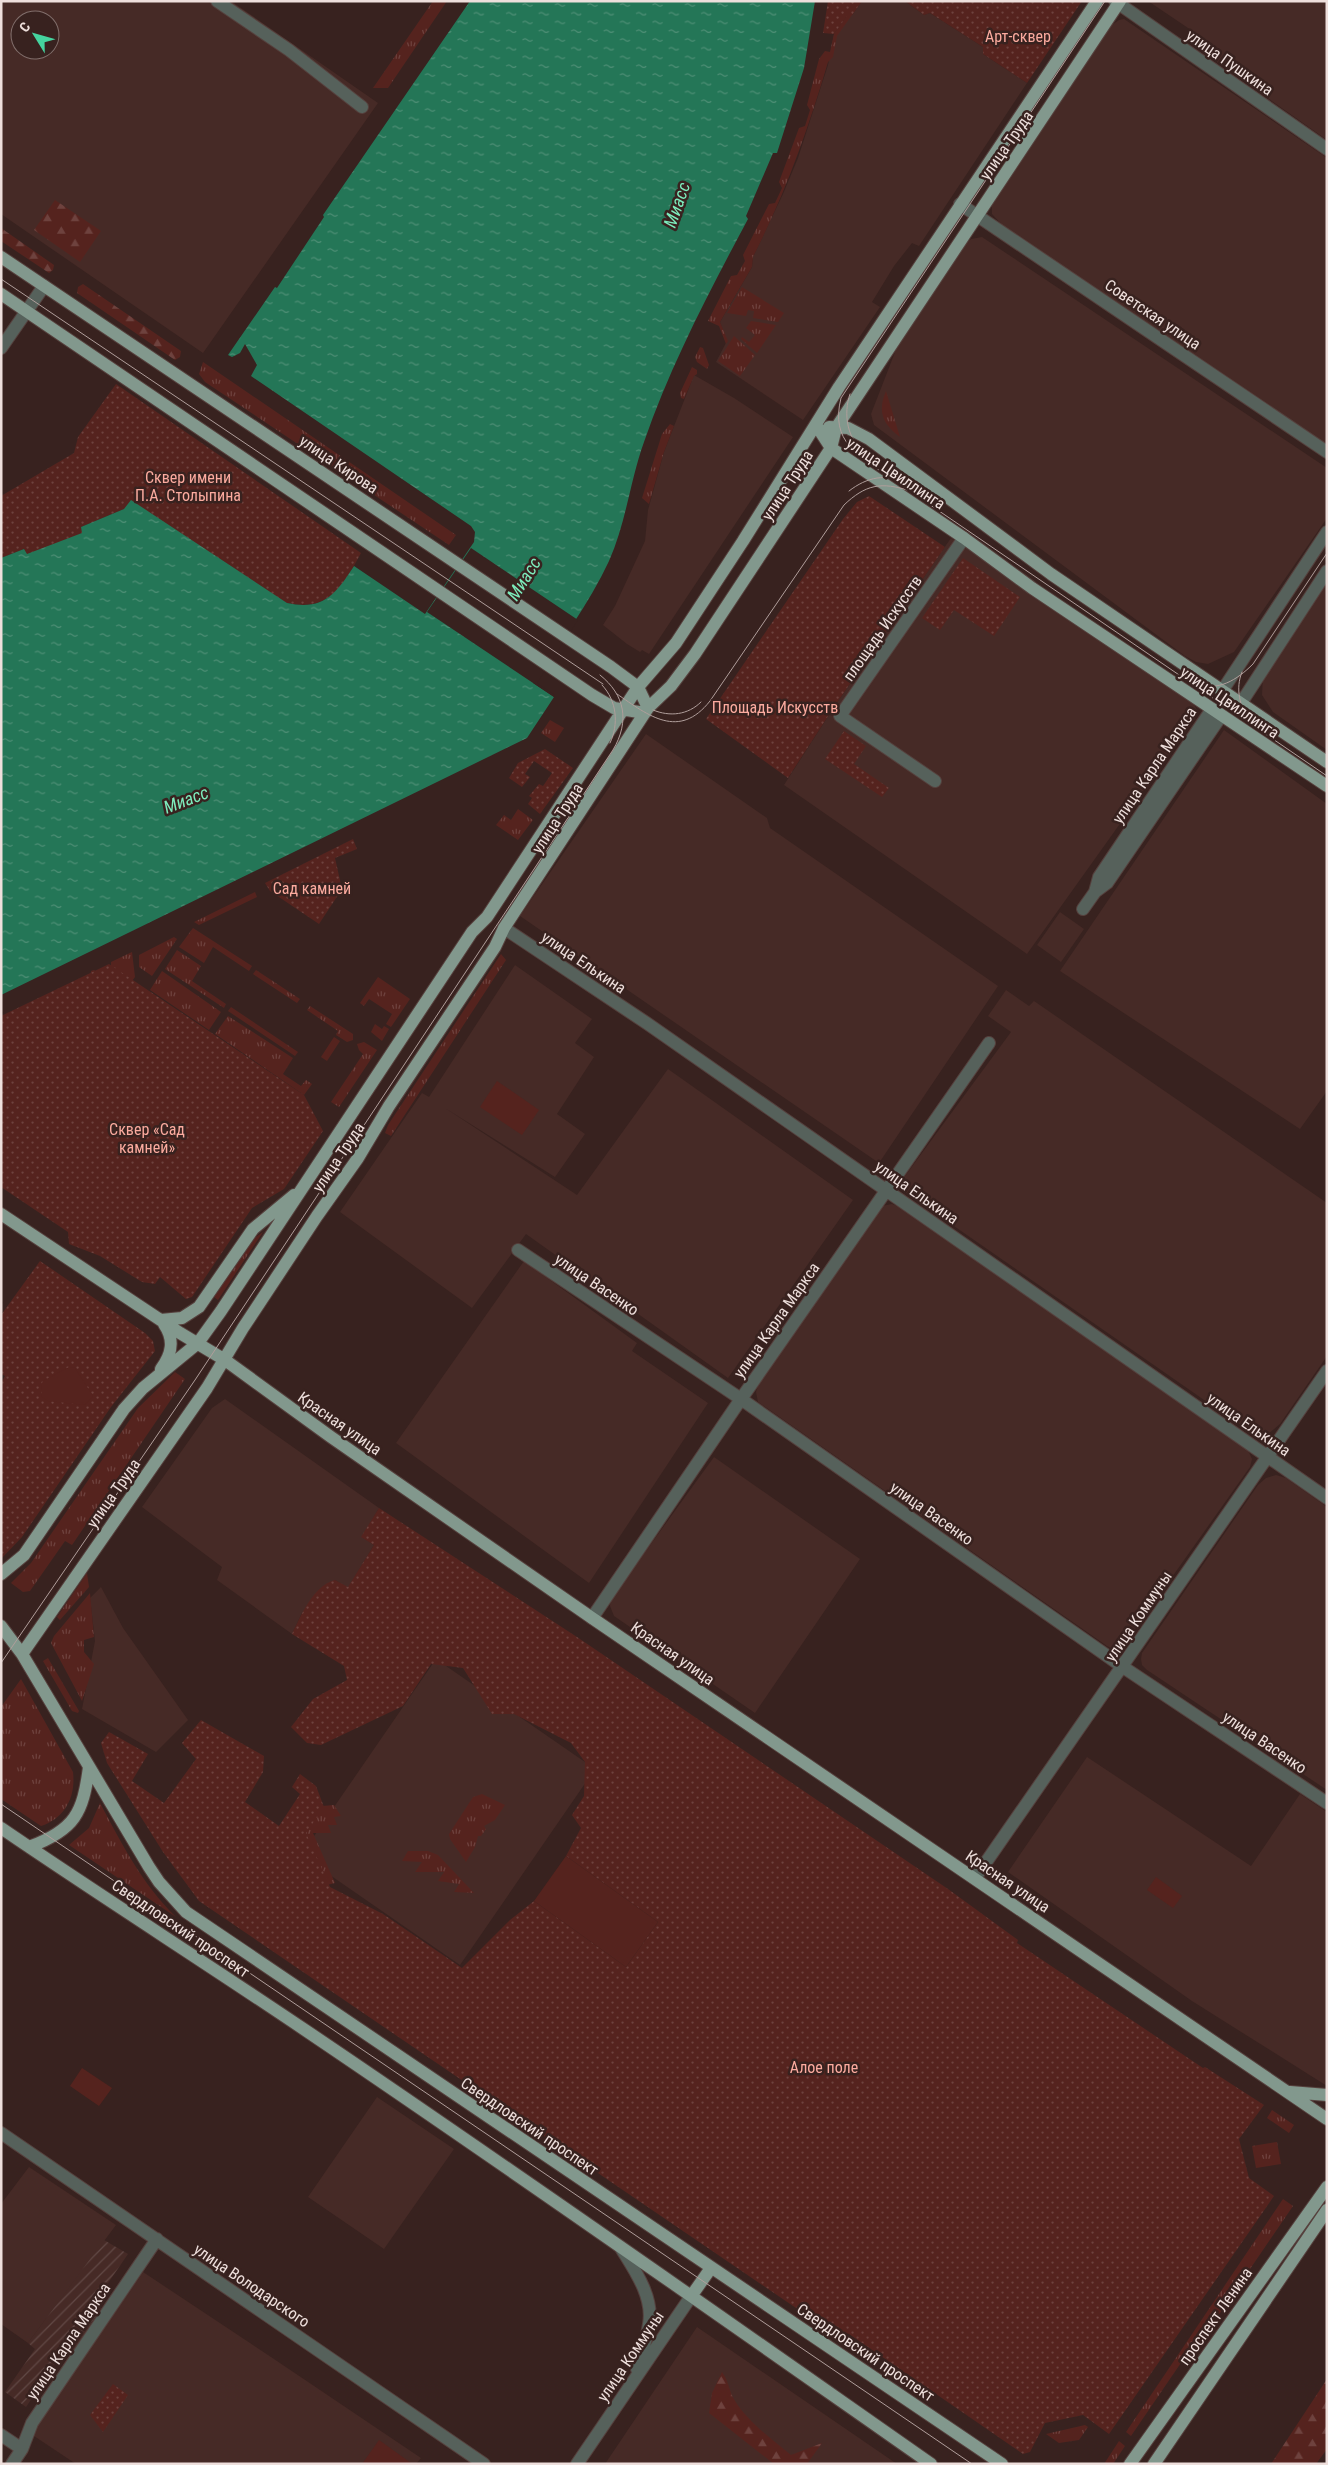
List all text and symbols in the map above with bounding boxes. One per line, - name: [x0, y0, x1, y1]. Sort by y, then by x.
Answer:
- north arrow: [10, 10, 60, 60]
- text: С: [16, 19, 33, 35]
- street label: улица Пушкина: [1183, 25, 1277, 99]
- park label: Арт-сквер: [985, 27, 1051, 46]
- street label: улица Труда: [976, 107, 1037, 183]
- water label: Миасс: [659, 179, 694, 230]
- street label: Советская улица: [1101, 275, 1204, 353]
- street label: улица Кирова: [296, 431, 382, 498]
- street label: улица Цвиллинга: [843, 433, 949, 513]
- street label: улица Труда: [758, 447, 817, 524]
- park label: Сквер имени П.А. Столыпина: [135, 468, 241, 505]
- water label: Миасс: [502, 553, 545, 604]
- street label: площадь Искусств: [839, 572, 926, 685]
- street label: улица Цвиллинга: [1177, 662, 1283, 742]
- park label: Площадь Искусств: [712, 698, 838, 717]
- street label: улица Карла Маркса: [1108, 703, 1200, 827]
- street label: улица Труда: [528, 780, 587, 857]
- water label: Миасс: [160, 781, 211, 818]
- park label: Сад камней: [273, 879, 351, 898]
- street label: улица Елькина: [538, 927, 630, 998]
- street label: улица Труда: [308, 1119, 369, 1196]
- park label: Сквер «Сад камней»: [109, 1120, 185, 1157]
- street label: улица Елькина: [871, 1157, 962, 1228]
- street label: улица Васенко: [551, 1249, 642, 1320]
- street label: улица Карла Маркса: [729, 1259, 823, 1382]
- street label: Красная улица: [294, 1388, 385, 1459]
- street label: улица Елькина: [1203, 1389, 1294, 1460]
- street label: улица Труда: [83, 1455, 144, 1531]
- street label: улица Васенко: [886, 1478, 977, 1549]
- street label: улица Коммуны: [1101, 1567, 1176, 1665]
- street label: Красная улица: [627, 1618, 718, 1689]
- street label: улица Васенко: [1219, 1707, 1310, 1778]
- street label: Красная улица: [962, 1846, 1054, 1917]
- street label: Свердловский проспект: [108, 1875, 253, 1982]
- park label: Алое поле: [790, 2058, 858, 2077]
- street label: Свердловский проспект: [457, 2073, 602, 2180]
- street label: улица Володарского: [190, 2240, 313, 2331]
- street label: проспект Ленина: [1175, 2264, 1256, 2369]
- street label: улица Карла Маркса: [22, 2279, 114, 2403]
- street label: Свердловский проспект: [793, 2299, 938, 2406]
- street label: улица Коммуны: [593, 2307, 668, 2405]

